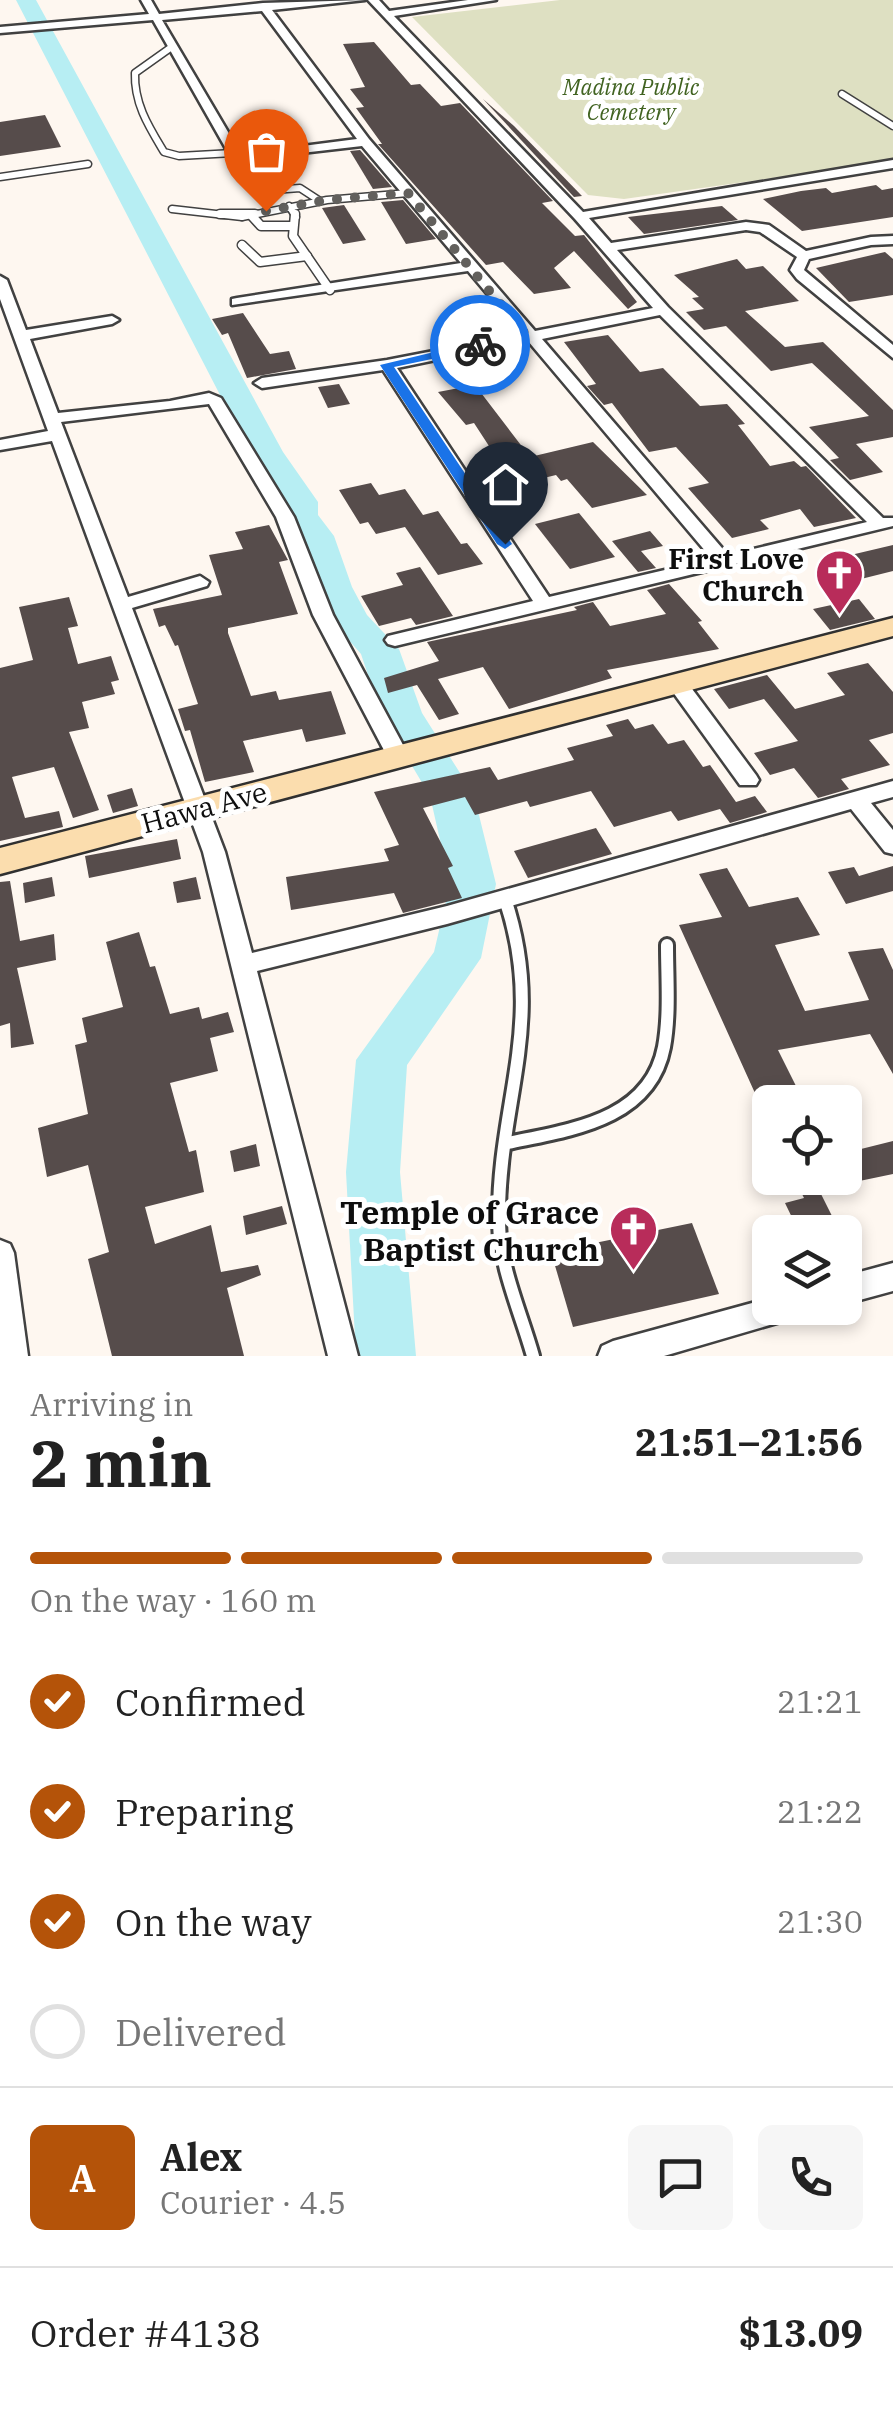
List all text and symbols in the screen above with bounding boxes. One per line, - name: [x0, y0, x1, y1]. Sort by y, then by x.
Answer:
- park label: Madina Public Cemetery: [562, 72, 700, 126]
- pin: [224, 109, 309, 212]
- icon: bag: [239, 124, 294, 179]
- courier: [430, 295, 530, 395]
- icon: bike: [453, 318, 508, 373]
- pin: [463, 442, 548, 545]
- icon: home: [478, 457, 533, 512]
- place label: First Love Church: [668, 540, 804, 609]
- church icon: First Love Church: [813, 548, 865, 616]
- street label: Hawa Ave: [137, 772, 271, 842]
- map controls: [752, 1085, 862, 1325]
- button: locate: [752, 1085, 862, 1195]
- place label: Temple of Grace Baptist Church: [340, 1191, 599, 1270]
- church icon: Temple of Grace Baptist Church: [608, 1204, 660, 1272]
- button: layers: [752, 1215, 862, 1325]
- text: Arriving in: [30, 1383, 193, 1425]
- text: 21:51–21:56: [635, 1417, 863, 1466]
- text: 2 min: [30, 1420, 212, 1505]
- text: On the way · 160 m: [30, 1579, 316, 1621]
- icon: check: [30, 1674, 85, 1729]
- text: Confirmed: [115, 1677, 306, 1726]
- text: 21:21: [777, 1680, 863, 1722]
- icon: check: [30, 1784, 85, 1839]
- text: Preparing: [115, 1787, 294, 1836]
- text: 21:22: [777, 1790, 863, 1832]
- icon: check: [30, 1894, 85, 1949]
- text: On the way: [115, 1897, 312, 1946]
- text: 21:30: [777, 1900, 863, 1942]
- text: Delivered: [115, 2007, 287, 2056]
- button: chat: [628, 2125, 733, 2230]
- button: phone: [758, 2125, 863, 2230]
- text: Alex: [160, 2132, 242, 2181]
- text: A: [69, 2153, 96, 2202]
- text: Courier · 4.5: [160, 2181, 346, 2223]
- text: Order #4138: [30, 2308, 261, 2357]
- text: $13.09: [738, 2308, 863, 2357]

